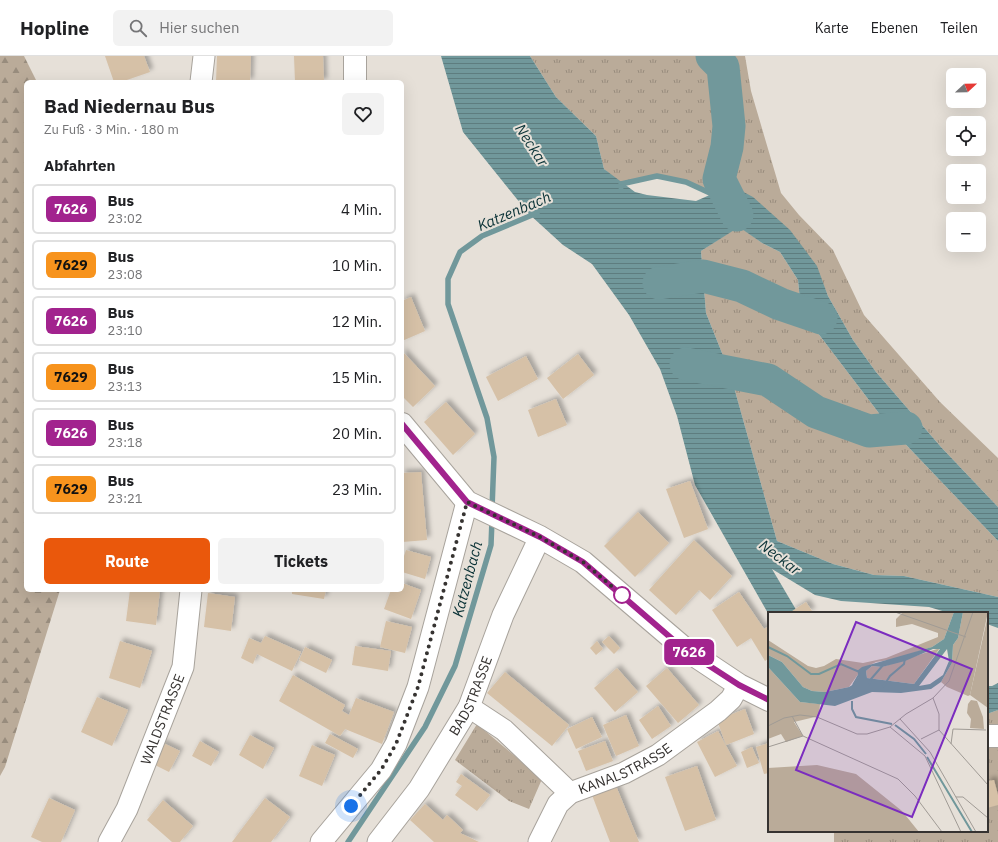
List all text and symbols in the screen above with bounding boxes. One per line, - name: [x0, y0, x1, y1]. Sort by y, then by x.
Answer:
- search box: [113, 10, 393, 46]
- text: Hopline: [20, 16, 89, 40]
- icon: search: [127, 17, 149, 39]
- text: Hier suchen: [159, 18, 240, 37]
- text: Karte: [815, 19, 849, 37]
- text: Ebenen: [871, 19, 918, 37]
- text: Teilen: [940, 19, 978, 37]
- north arrow: [946, 68, 986, 108]
- map controls: [946, 68, 986, 252]
- button: heart: [342, 93, 384, 135]
- text: Bad Niedernau Bus: [44, 94, 215, 118]
- button: locate: [946, 116, 986, 156]
- water label: Neckar: [511, 120, 553, 170]
- text: Zu Fuß · 3 Min. · 180 m: [44, 121, 179, 138]
- text: Abfahrten: [44, 156, 115, 175]
- button: +: [946, 164, 986, 204]
- water label: Katzenbach: [474, 187, 554, 235]
- text: Bus: [108, 191, 134, 210]
- text: 7626: [54, 200, 88, 218]
- text: 4 Min.: [341, 200, 382, 219]
- text: 23:02: [108, 210, 143, 227]
- button: −: [946, 212, 986, 252]
- text: Bus: [108, 247, 134, 266]
- text: 7629: [54, 256, 88, 274]
- text: 10 Min.: [332, 256, 382, 275]
- text: 23:08: [108, 266, 143, 283]
- text: Bus: [108, 303, 134, 322]
- text: 7626: [54, 312, 88, 330]
- text: 12 Min.: [332, 312, 382, 331]
- text: 23:10: [108, 322, 143, 339]
- text: Bus: [108, 359, 134, 378]
- text: 7629: [54, 368, 88, 386]
- text: 15 Min.: [332, 368, 382, 387]
- text: 23:13: [108, 378, 143, 395]
- text: Bus: [108, 415, 134, 434]
- text: 7626: [54, 424, 88, 442]
- text: 20 Min.: [332, 424, 382, 443]
- text: 23:18: [108, 434, 143, 451]
- text: Bus: [108, 471, 134, 490]
- text: 7629: [54, 480, 88, 498]
- text: 23 Min.: [332, 480, 382, 499]
- text: 23:21: [108, 490, 143, 507]
- water label: Neckar: [756, 535, 805, 579]
- button: Route: [44, 538, 210, 584]
- button: Tickets: [218, 538, 384, 584]
- water label: Katzenbach: [448, 539, 486, 619]
- unlabelled marker: [613, 586, 631, 604]
- inset map: [768, 612, 988, 832]
- line badge: 7626: [661, 639, 717, 665]
- text: 7626: [672, 643, 706, 661]
- street label: BADSTRASSE: [445, 653, 496, 739]
- street label: WALDSTRASSE: [136, 671, 188, 767]
- street label: KANALSTRASSE: [576, 739, 676, 798]
- your location: [341, 796, 361, 816]

